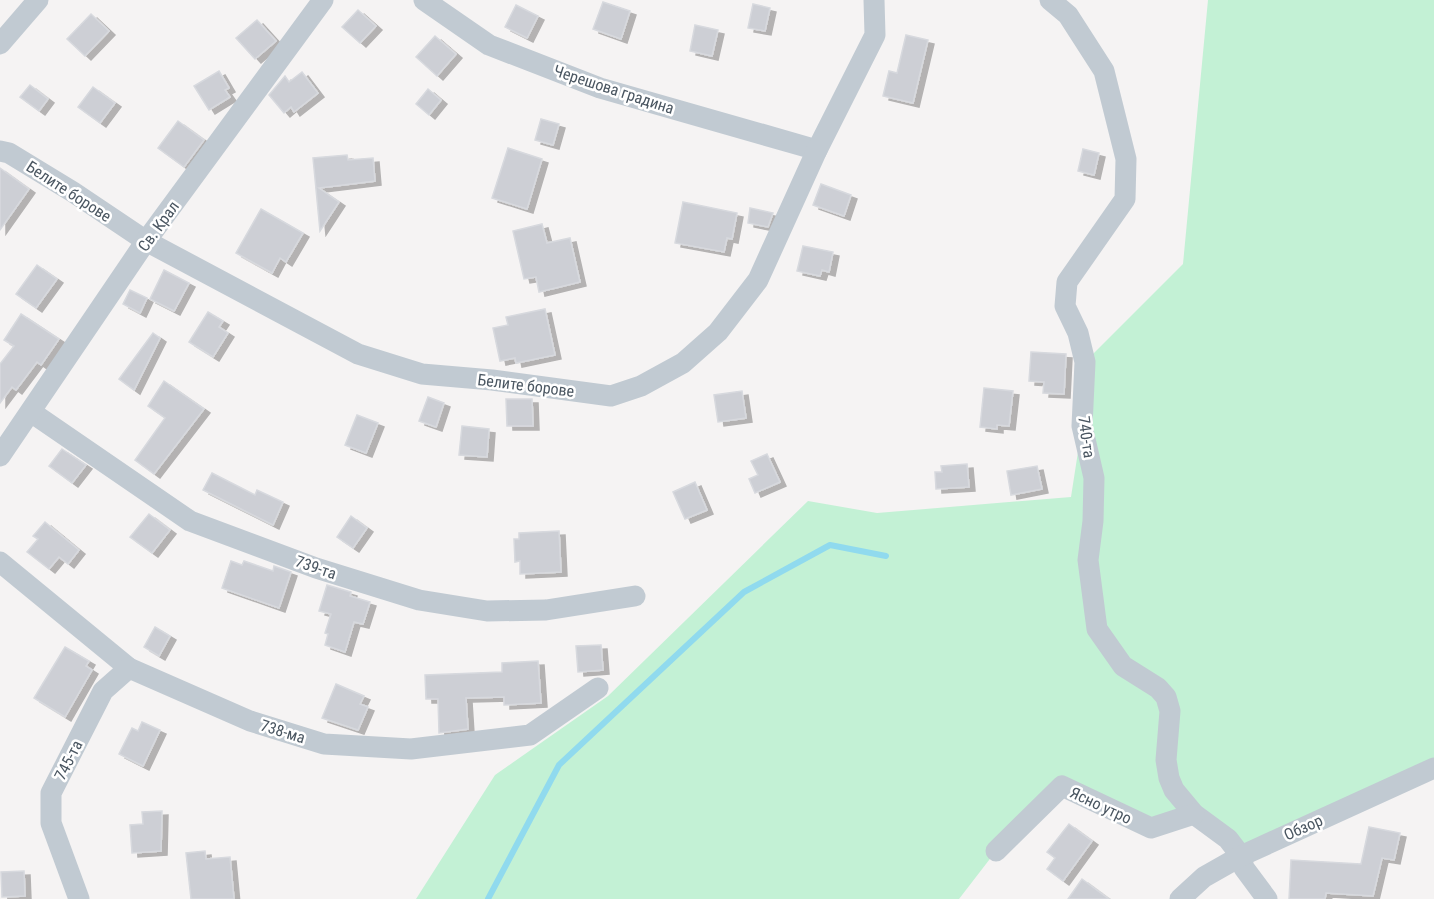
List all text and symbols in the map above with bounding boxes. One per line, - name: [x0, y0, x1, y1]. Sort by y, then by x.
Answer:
- street label: Черешова градина: [551, 61, 676, 118]
- street label: Белите борове: [23, 157, 115, 226]
- street label: Св. Крал: [134, 197, 183, 255]
- street label: Белите борове: [477, 370, 575, 401]
- street label: 740-та: [1074, 415, 1099, 459]
- street label: 739-та: [293, 552, 339, 583]
- street label: 738-ма: [258, 716, 307, 747]
- street label: 745-та: [50, 737, 86, 783]
- street label: Ясно утро: [1067, 783, 1135, 828]
- street label: Обзор: [1281, 811, 1326, 844]

